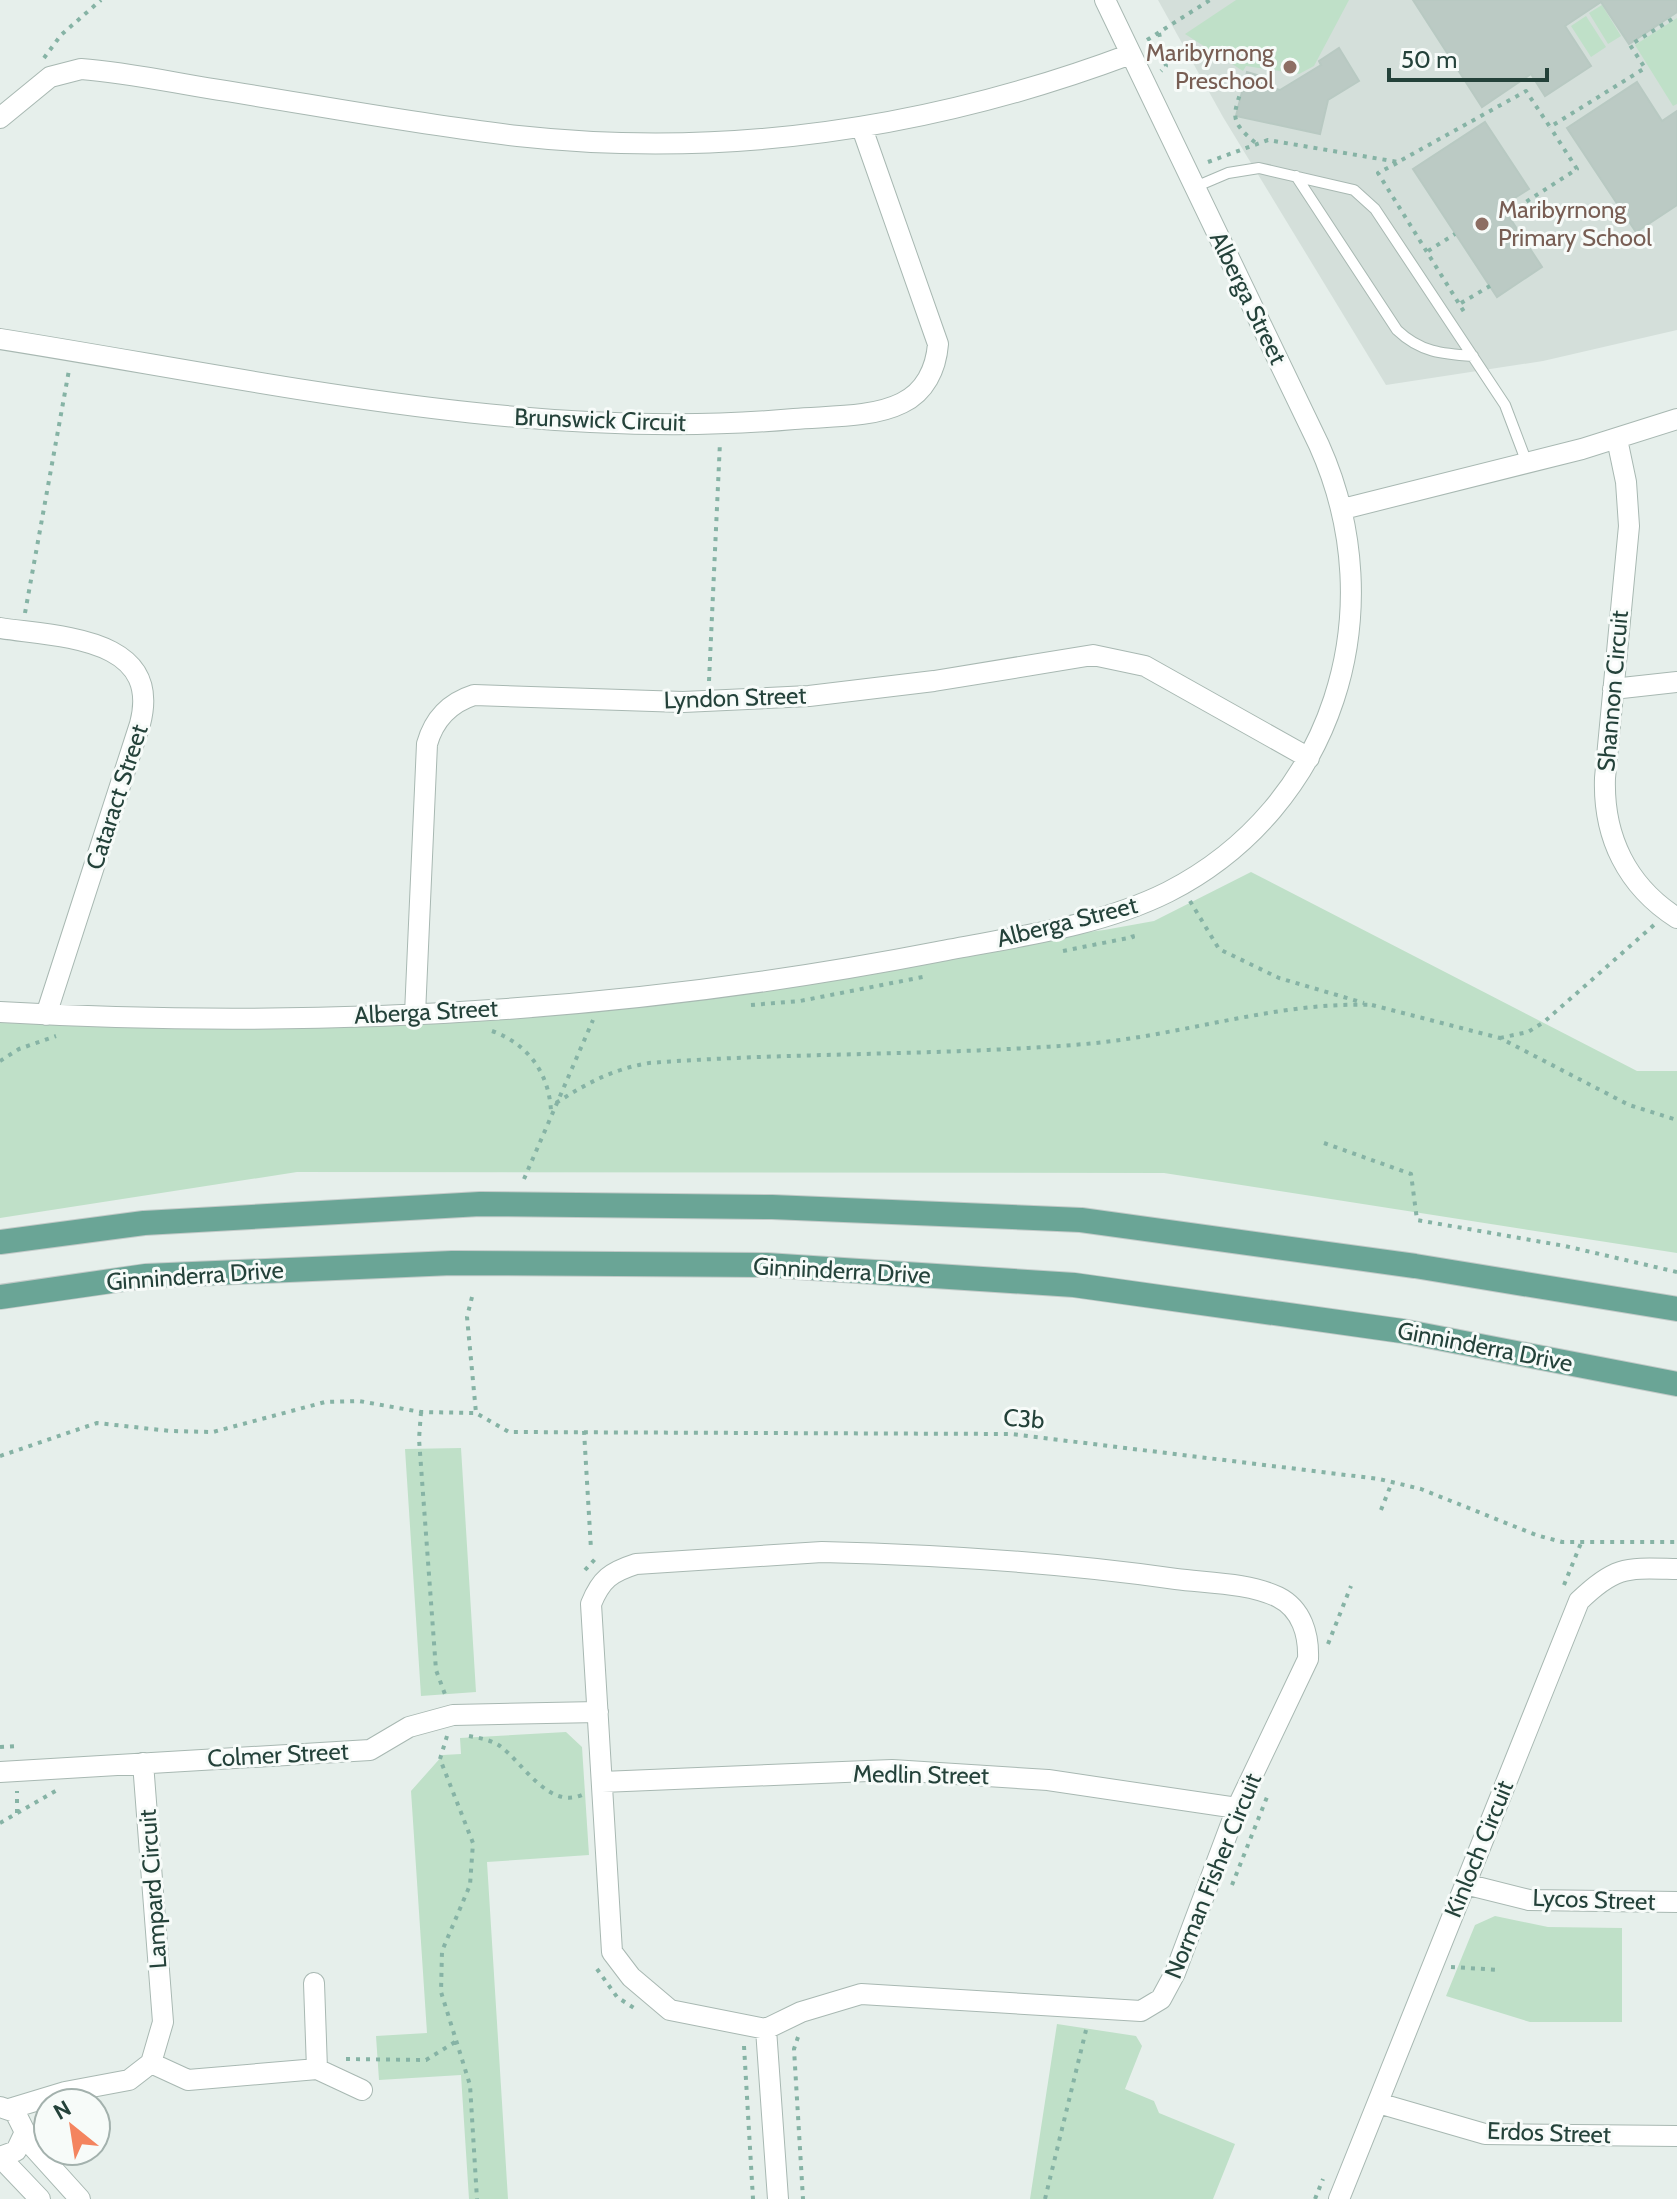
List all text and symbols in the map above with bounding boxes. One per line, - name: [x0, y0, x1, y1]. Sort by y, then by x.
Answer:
- scale bar: [1389, 32, 1547, 82]
- place label: Maribyrnong Preschool: [1146, 38, 1275, 95]
- text: 50 m: [1401, 45, 1457, 74]
- marker: Maribyrnong Preschool: [1281, 58, 1299, 76]
- place label: Maribyrnong Primary School: [1498, 195, 1652, 252]
- marker: Maribyrnong Primary School: [1473, 215, 1491, 233]
- street label: Alberga Street: [1204, 227, 1293, 369]
- street label: Brunswick Circuit: [514, 402, 686, 437]
- street label: Shannon Circuit: [1591, 609, 1634, 773]
- street label: Lyndon Street: [663, 681, 807, 714]
- street label: Cataract Street: [79, 721, 154, 873]
- street label: Alberga Street: [994, 890, 1140, 953]
- street label: Alberga Street: [353, 993, 499, 1030]
- street label: Ginninderra Drive: [752, 1251, 932, 1290]
- street label: Ginninderra Drive: [105, 1255, 285, 1296]
- street label: Ginninderra Drive: [1395, 1315, 1575, 1378]
- street label: C3b: [1002, 1402, 1046, 1435]
- street label: Colmer Street: [207, 1736, 349, 1773]
- street label: Medlin Street: [853, 1759, 989, 1790]
- street label: Norman Fisher Circuit: [1158, 1769, 1267, 1983]
- street label: Kinloch Circuit: [1438, 1776, 1519, 1922]
- street label: Lampard Circuit: [132, 1808, 173, 1970]
- street label: Lycos Street: [1532, 1883, 1656, 1916]
- north arrow: [32, 2087, 112, 2167]
- text: N: [49, 2095, 76, 2126]
- street label: Erdos Street: [1487, 2116, 1611, 2149]

